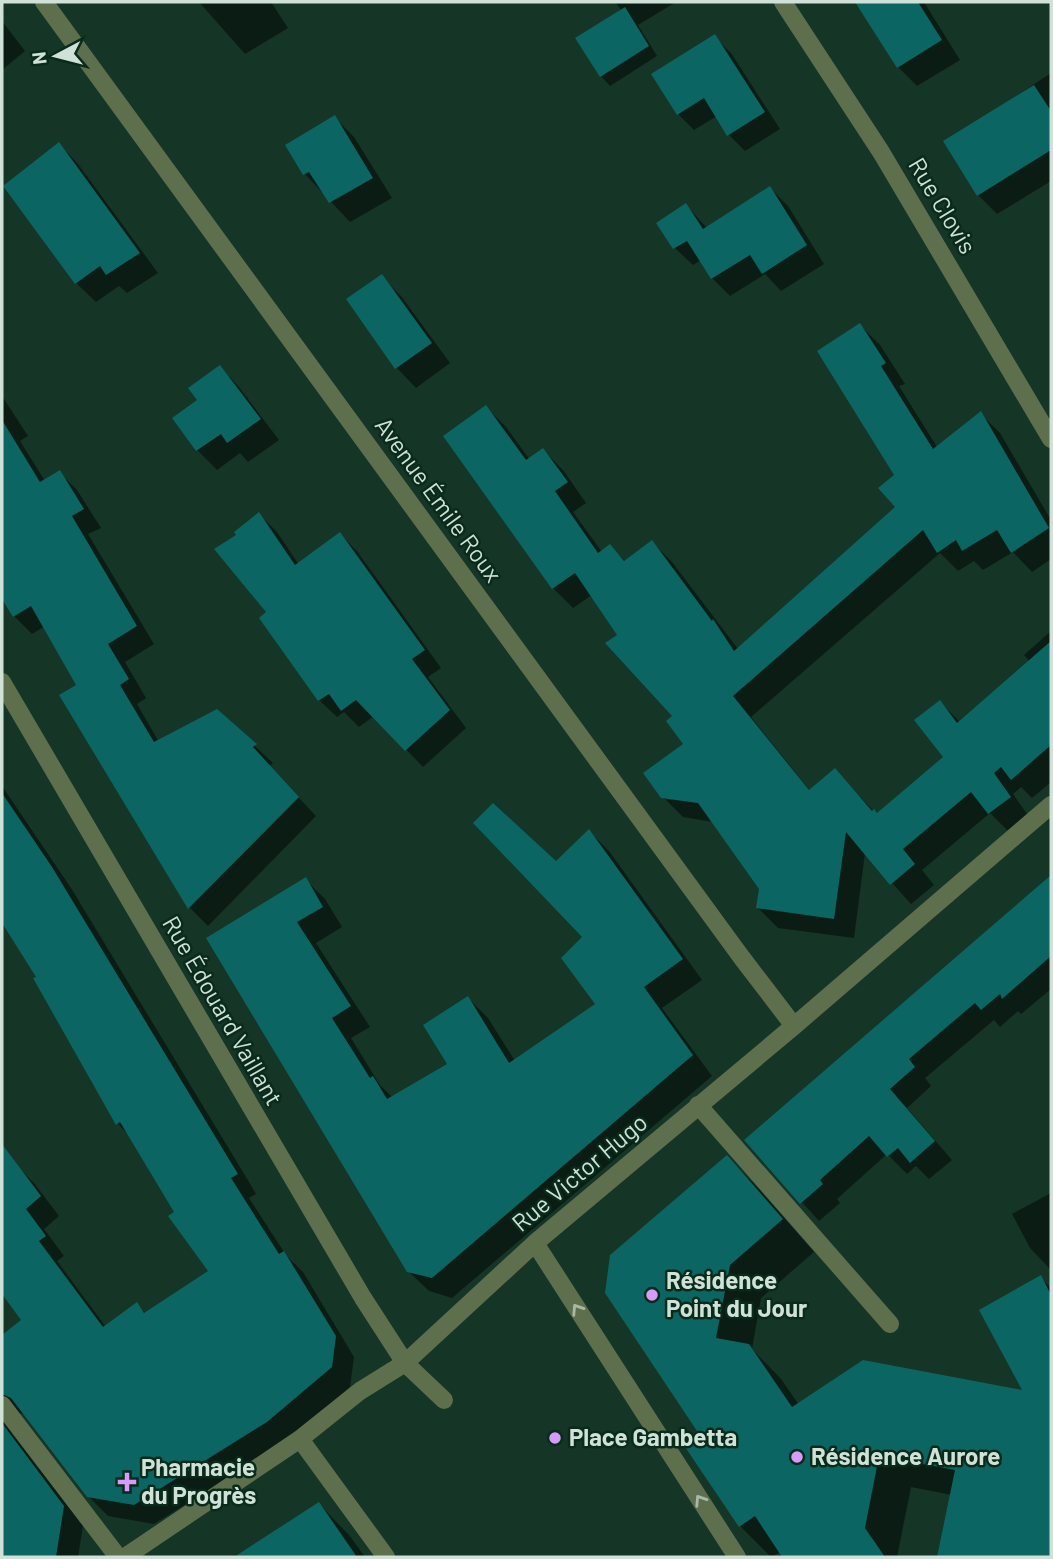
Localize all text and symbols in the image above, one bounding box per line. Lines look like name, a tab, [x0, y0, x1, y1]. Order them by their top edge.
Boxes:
north arrow	[21, 21, 91, 91]
text: N	[26, 50, 51, 66]
street label: Rue Clovis	[903, 152, 983, 259]
street label: Avenue Émile Roux	[370, 411, 509, 587]
street label: Rue Édouard Vaillant	[157, 910, 289, 1110]
street label: Rue Victor Hugo	[506, 1107, 652, 1237]
place label: Résidence Point du Jour	[666, 1265, 807, 1322]
marker: Résidence Point du Jour	[644, 1287, 660, 1303]
one-way arrow	[572, 1303, 585, 1316]
place label: Place Gambetta	[569, 1422, 737, 1451]
marker: Place Gambetta	[547, 1430, 563, 1446]
place label: Résidence Aurore	[811, 1441, 1000, 1470]
marker: Résidence Aurore	[789, 1449, 805, 1465]
place label: Pharmacie du Progrès	[141, 1452, 256, 1509]
marker: Pharmacie du Progrès	[119, 1474, 135, 1490]
one-way arrow	[696, 1495, 709, 1508]

